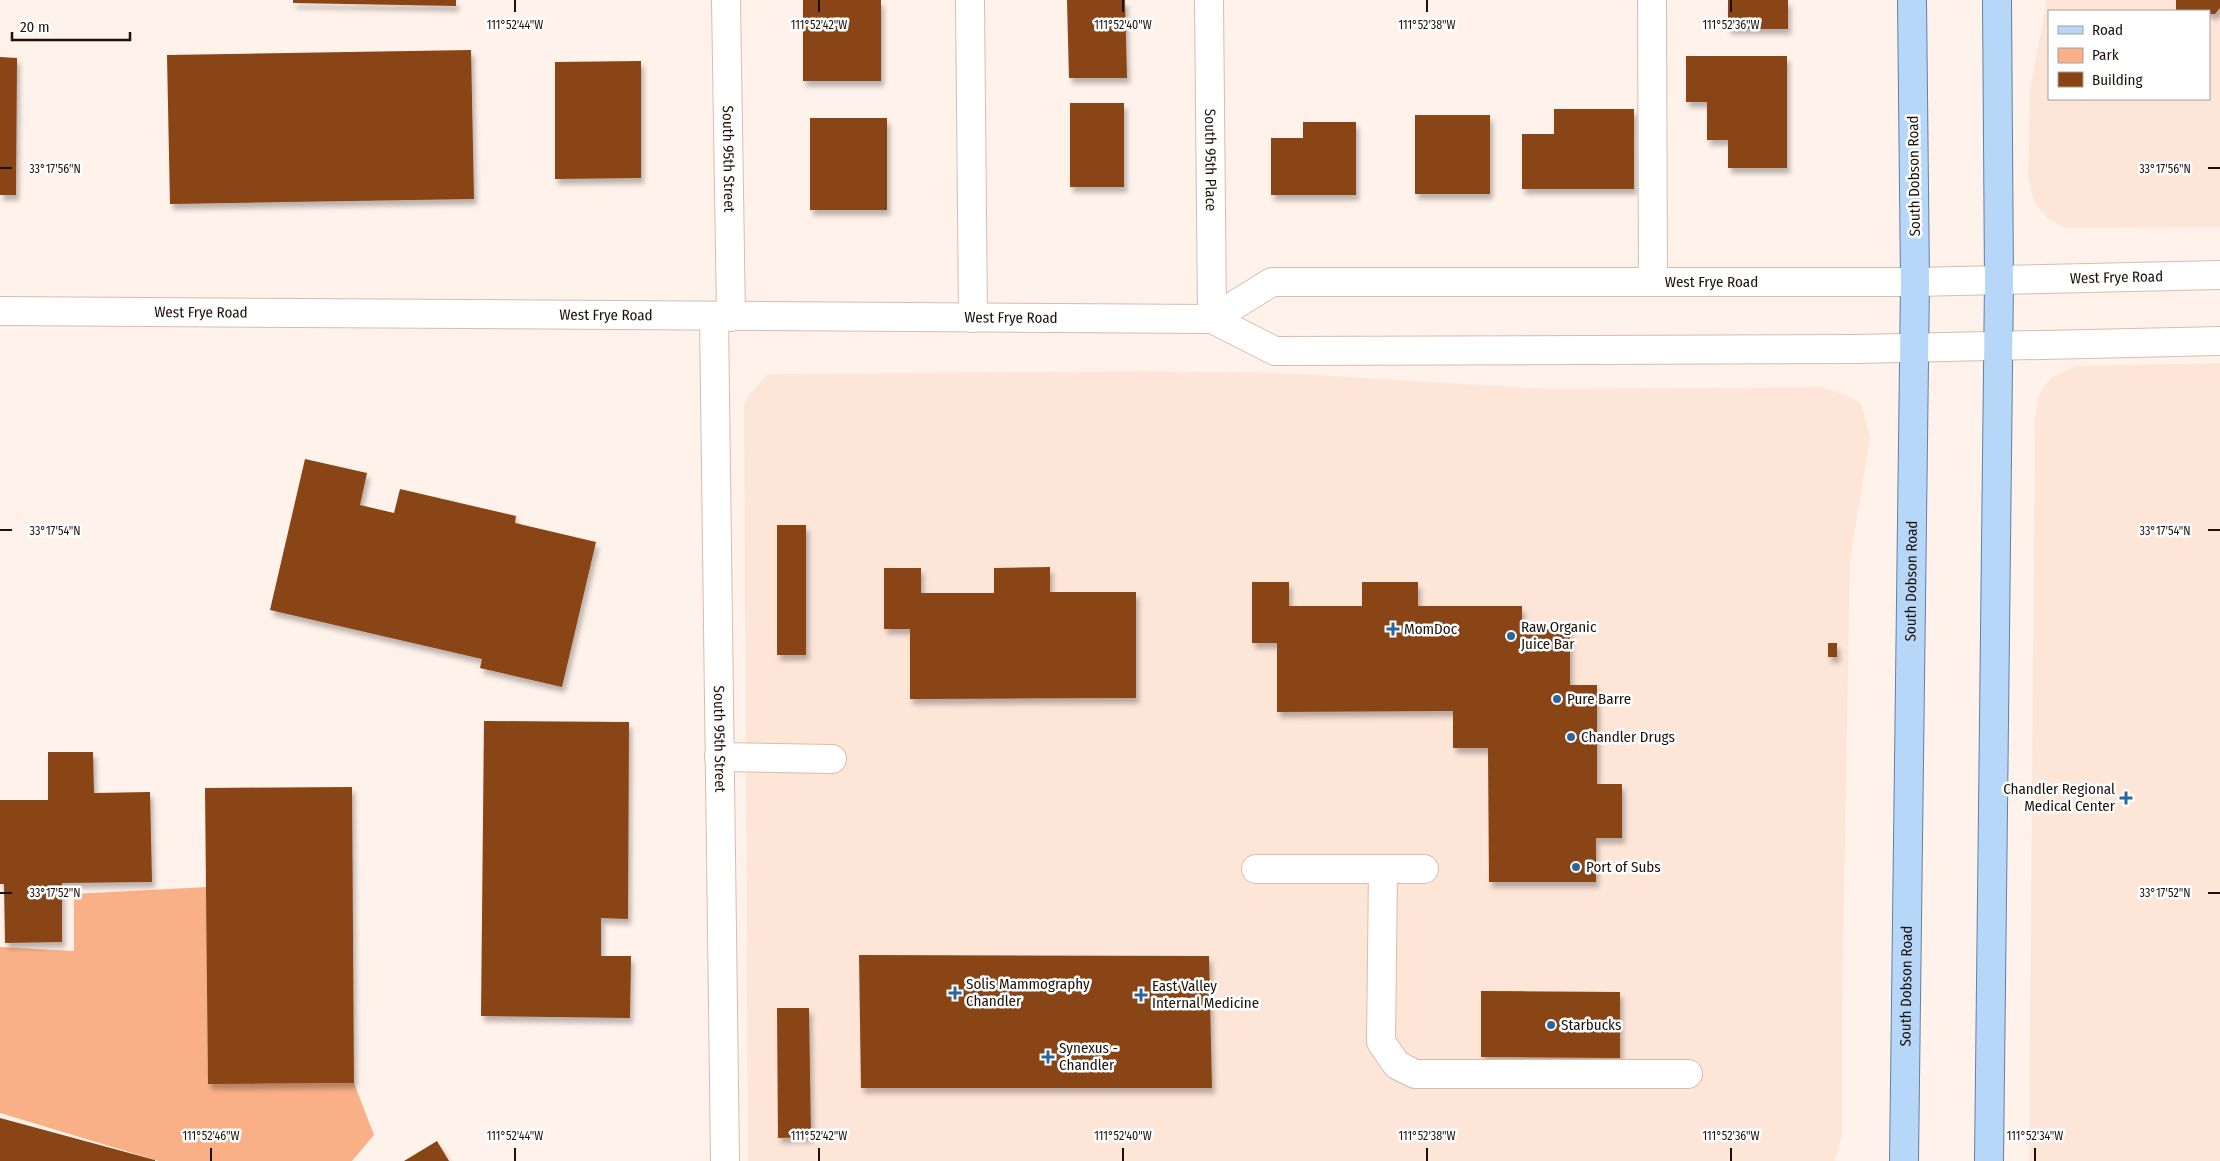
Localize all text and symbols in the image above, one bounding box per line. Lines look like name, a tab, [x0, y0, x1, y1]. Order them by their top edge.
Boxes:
scale bar	[12, 10, 130, 42]
legend	[2048, 10, 2210, 100]
text: 20 m	[20, 18, 50, 36]
text: 111°52'44"W	[487, 18, 543, 32]
text: 111°52'42"W	[791, 18, 847, 32]
text: 111°52'40"W	[1094, 18, 1152, 32]
text: 111°52'38"W	[1398, 18, 1456, 32]
text: 111°52'36"W	[1702, 18, 1760, 32]
text: Road	[2092, 21, 2123, 39]
text: Park	[2092, 46, 2119, 64]
text: Building	[2092, 71, 2143, 89]
street label: South 95th Street	[719, 105, 738, 213]
street label: South 95th Place	[1201, 109, 1220, 211]
street label: South Dobson Road	[1904, 115, 1924, 237]
text: 33°17'56"N	[29, 162, 81, 176]
text: 33°17'56"N	[2139, 162, 2191, 176]
street label: West Frye Road	[2070, 267, 2163, 287]
street label: West Frye Road	[1665, 273, 1758, 291]
street label: West Frye Road	[154, 303, 248, 322]
street label: West Frye Road	[559, 306, 653, 324]
street label: West Frye Road	[964, 308, 1058, 327]
street label: South Dobson Road	[1902, 520, 1921, 642]
text: 33°17'54"N	[29, 524, 81, 538]
text: 33°17'54"N	[2139, 524, 2191, 538]
place label: Raw Organic Juice Bar	[1521, 618, 1597, 653]
place label: MomDoc	[1404, 620, 1458, 638]
marker: MomDoc	[1386, 622, 1400, 636]
marker: Raw Organic Juice Bar	[1505, 630, 1517, 642]
street label: South 95th Street	[710, 685, 729, 793]
place label: Pure Barre	[1567, 690, 1631, 708]
marker: Pure Barre	[1551, 693, 1563, 705]
place label: Chandler Drugs	[1581, 728, 1675, 746]
marker: Chandler Drugs	[1565, 731, 1577, 743]
place label: Chandler Regional Medical Center	[2003, 780, 2116, 815]
marker: Chandler Regional Medical Center	[2119, 791, 2133, 805]
place label: Port of Subs	[1586, 858, 1661, 876]
marker: Port of Subs	[1570, 861, 1582, 873]
text: 33°17'52"N	[29, 886, 81, 900]
text: 33°17'52"N	[2139, 886, 2191, 900]
street label: South Dobson Road	[1896, 925, 1916, 1047]
place label: Solis Mammography Chandler	[966, 975, 1090, 1010]
place label: East Valley Internal Medicine	[1152, 977, 1259, 1012]
marker: Solis Mammography Chandler	[948, 986, 962, 1000]
marker: East Valley Internal Medicine	[1134, 988, 1148, 1002]
place label: Starbucks	[1561, 1016, 1621, 1034]
marker: Starbucks	[1545, 1019, 1557, 1031]
place label: Synexus - Chandler	[1059, 1039, 1118, 1074]
marker: Synexus - Chandler	[1041, 1050, 1055, 1064]
text: 111°52'46"W	[182, 1129, 240, 1143]
text: 111°52'44"W	[487, 1129, 543, 1143]
text: 111°52'42"W	[791, 1129, 847, 1143]
text: 111°52'40"W	[1094, 1129, 1152, 1143]
text: 111°52'38"W	[1398, 1129, 1456, 1143]
text: 111°52'36"W	[1702, 1129, 1760, 1143]
text: 111°52'34"W	[2007, 1129, 2063, 1143]

